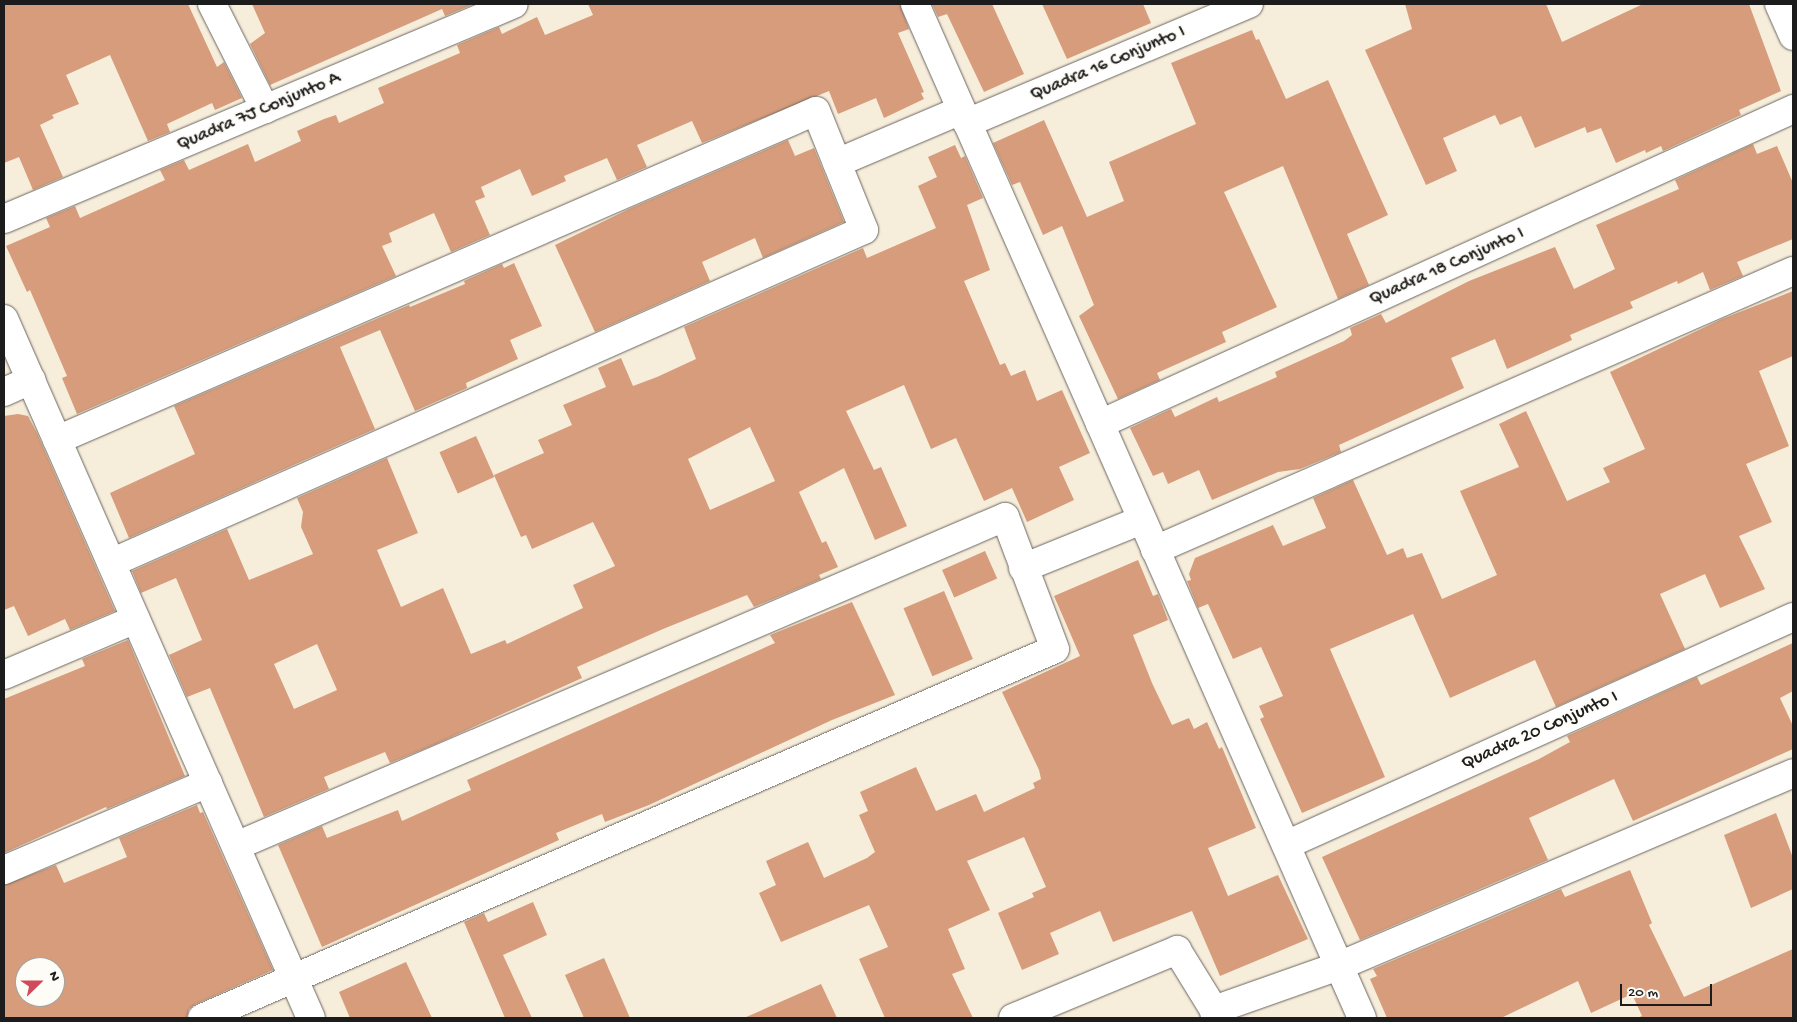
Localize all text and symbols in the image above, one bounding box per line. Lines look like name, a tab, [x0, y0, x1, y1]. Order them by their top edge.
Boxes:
street label: Quadra 16 Conjunto I	[1027, 21, 1189, 107]
street label: Quadra 7J Conjunto A	[174, 67, 344, 157]
street label: Quadra 18 Conjunto I	[1366, 223, 1528, 311]
street label: Quadra 20 Conjunto I	[1458, 686, 1622, 776]
north arrow	[15, 957, 65, 1007]
text: N	[44, 969, 63, 984]
scale bar	[1622, 974, 1714, 1006]
text: 20 m	[1628, 984, 1658, 1002]

